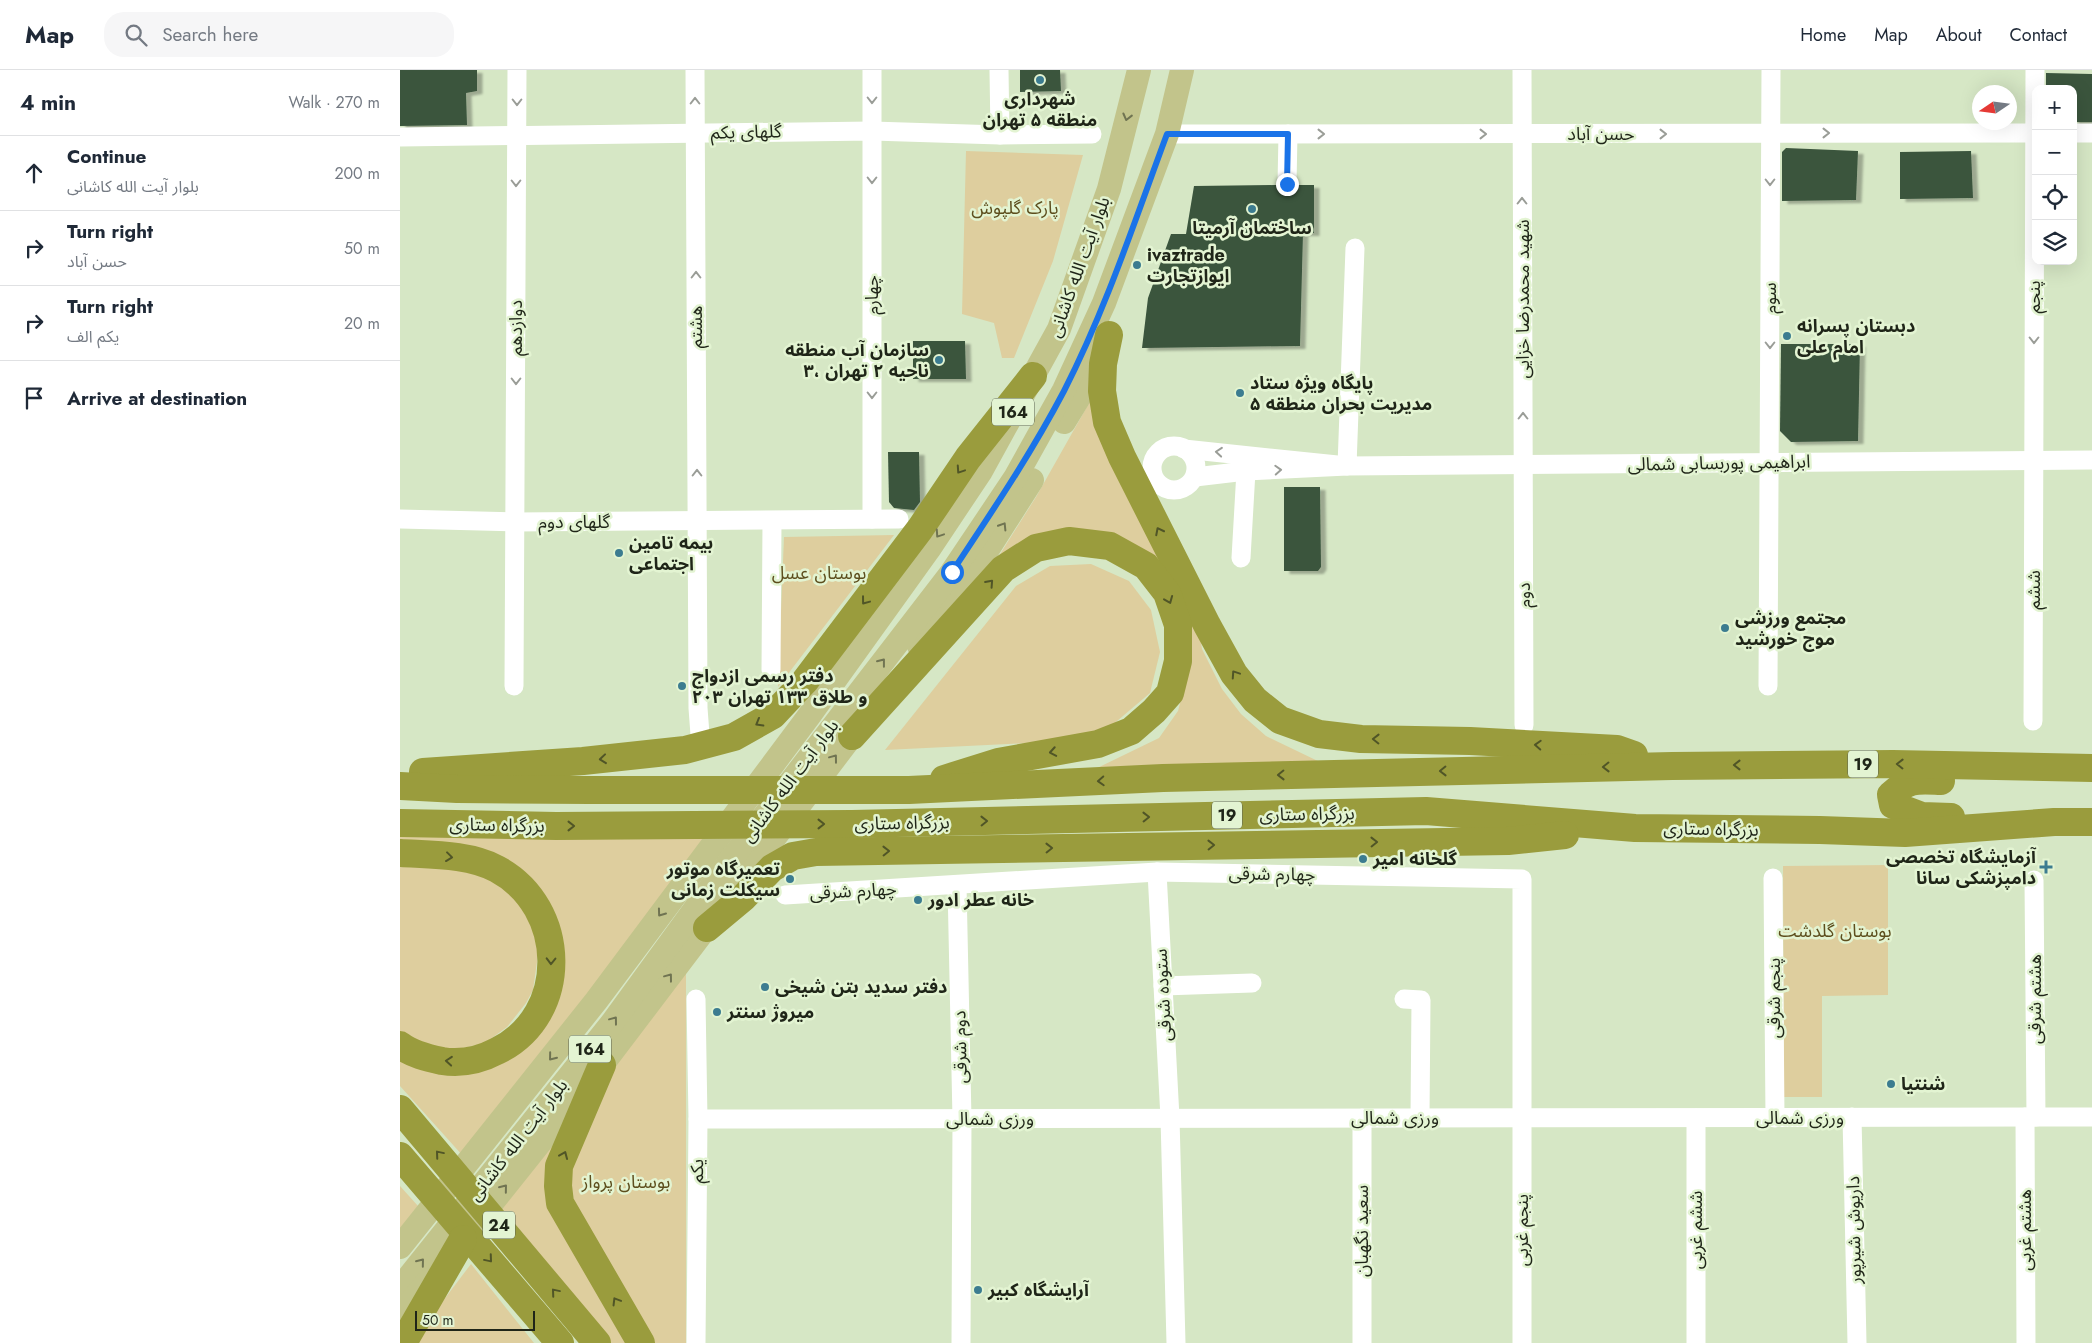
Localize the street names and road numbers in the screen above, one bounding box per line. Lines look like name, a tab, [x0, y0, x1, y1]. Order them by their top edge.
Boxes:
street label: گلهای یکم	[710, 118, 782, 146]
street label: حسن آباد	[1567, 121, 1635, 147]
street label: بلوار آیت الله کاشانی	[1041, 193, 1117, 341]
street label: شهید محمدرضا خزایی	[1510, 220, 1536, 378]
street label: چهارم	[859, 275, 886, 315]
street label: پنجم	[2021, 280, 2047, 314]
street label: سوم	[1757, 282, 1784, 314]
street label: دوازدهم	[503, 300, 529, 356]
street label: هشتم	[683, 306, 709, 348]
road number: 164	[992, 398, 1034, 426]
street label: ابراهیمی پوربسابی شمالی	[1627, 448, 1811, 478]
street label: گلهای دوم	[538, 509, 610, 536]
street label: ششم	[2021, 570, 2047, 610]
street label: دوم	[1511, 582, 1538, 608]
street label: بلوار آیت الله کاشانی	[735, 714, 845, 848]
road number: 19	[1848, 751, 1878, 778]
street label: بزرگراه ستاری	[1259, 800, 1355, 828]
road number: 19	[1212, 802, 1242, 828]
street label: بزرگراه ستاری	[854, 809, 950, 837]
street label: بزرگراه ستاری	[449, 811, 545, 839]
street label: بزرگراه ستاری	[1663, 815, 1759, 843]
street label: چهارم شرقی	[1228, 860, 1316, 889]
street label: چهارم شرقی	[809, 876, 897, 907]
street label: ستوده شرقی	[1148, 948, 1178, 1042]
street label: هشتم شرقی	[2022, 954, 2048, 1044]
street label: پنجم شرقی	[1761, 958, 1787, 1038]
street label: دوم شرقی	[946, 1010, 975, 1084]
road number: 164	[569, 1036, 611, 1062]
street label: بلوار آیت الله کاشانی	[462, 1074, 574, 1206]
street label: ورزی شمالی	[1351, 1105, 1439, 1131]
street label: ورزی شمالی	[1756, 1105, 1844, 1131]
street label: ورزی شمالی	[946, 1106, 1034, 1132]
street label: یکم	[684, 1158, 710, 1184]
street label: داریوش شیرپور	[1840, 1176, 1868, 1285]
street label: سعید نگهبان	[1349, 1185, 1375, 1277]
street label: هشتم غربی	[2012, 1189, 2038, 1271]
street label: ششم غربی	[1683, 1191, 1709, 1269]
street label: پنجم غربی	[1509, 1194, 1535, 1266]
road number: 24	[483, 1212, 515, 1238]

